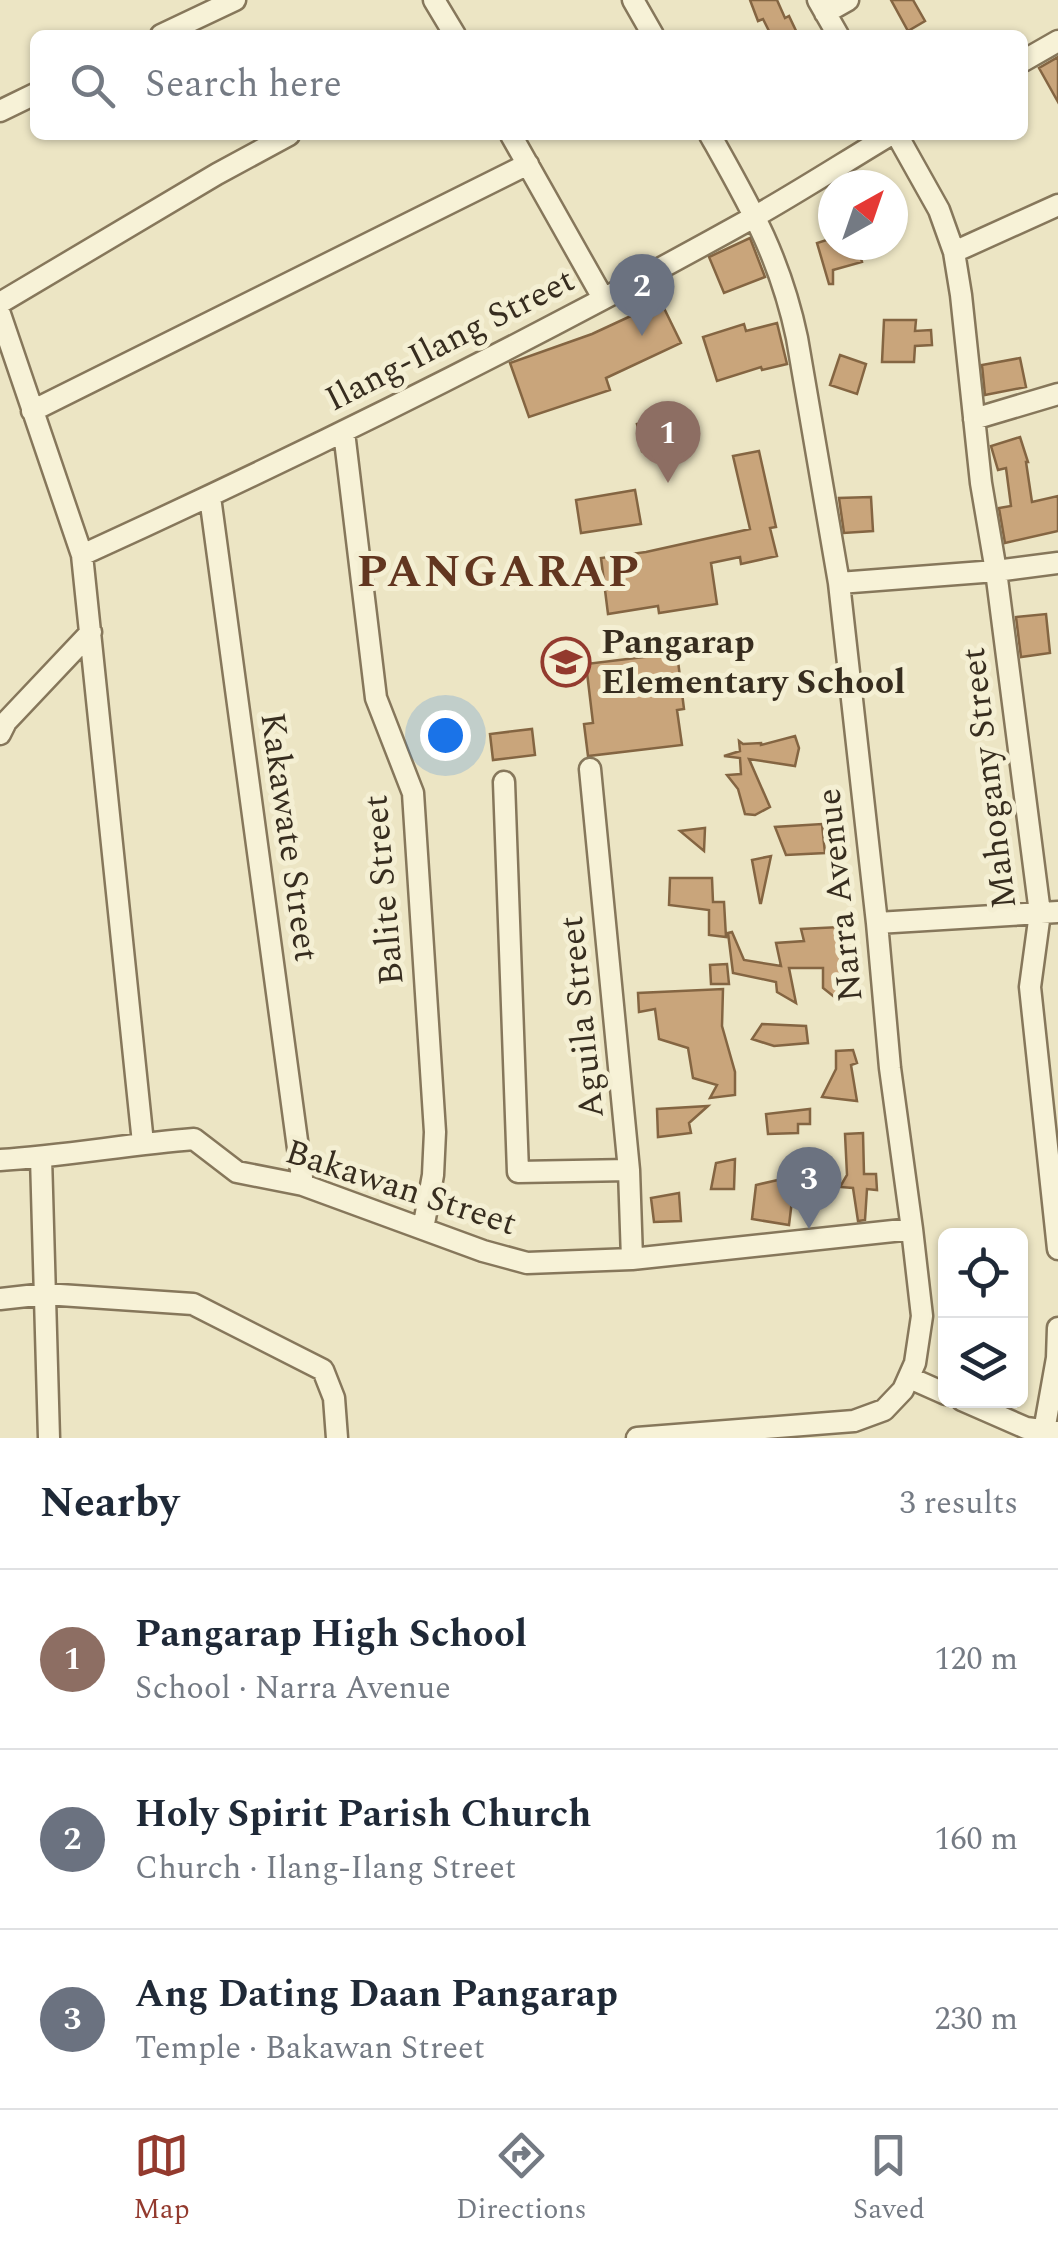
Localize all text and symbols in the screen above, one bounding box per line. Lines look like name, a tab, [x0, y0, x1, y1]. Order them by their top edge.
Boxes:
search box	[30, 30, 1028, 140]
text: Search here	[145, 56, 342, 114]
icon: search	[65, 58, 120, 113]
north arrow	[818, 170, 908, 260]
street label: Ilang-Ilang Street	[316, 254, 584, 426]
pin: 2	[610, 254, 674, 336]
pin: 1	[636, 400, 700, 483]
district label: PANGARAP	[357, 538, 641, 607]
place label: Pangarap Elementary School	[601, 616, 905, 709]
school or university icon: Pangarap Elementary School	[540, 636, 592, 688]
street label: Mahogany Street	[947, 644, 1031, 912]
street label: Kakawate Street	[245, 709, 333, 965]
your location	[420, 710, 471, 761]
street label: Narra Avenue	[802, 786, 878, 1004]
street label: Balite Street	[349, 792, 419, 988]
street label: Aguila Street	[545, 913, 619, 1121]
street label: Bakawan Street	[278, 1126, 524, 1250]
pin: 3	[776, 1146, 842, 1229]
map controls	[938, 1228, 1028, 1408]
button: locate	[938, 1228, 1028, 1318]
button: layers	[938, 1318, 1028, 1408]
text: Nearby	[40, 1472, 179, 1535]
text: 3 results	[899, 1479, 1018, 1528]
text: Pangarap High School	[135, 1606, 527, 1664]
text: 1	[64, 1635, 81, 1684]
text: 120 m	[934, 1635, 1018, 1684]
text: School · Narra Avenue	[135, 1664, 451, 1713]
text: Holy Spirit Parish Church	[135, 1786, 591, 1844]
text: 2	[64, 1815, 81, 1864]
text: 160 m	[934, 1815, 1018, 1864]
text: Church · Ilang-Ilang Street	[135, 1844, 516, 1893]
text: Ang Dating Daan Pangarap	[135, 1966, 618, 2024]
text: 3	[64, 1995, 81, 2044]
text: 230 m	[934, 1995, 1018, 2044]
text: Temple · Bakawan Street	[135, 2024, 485, 2073]
tab: Map	[133, 2128, 190, 2231]
tab: Directions	[456, 2128, 587, 2231]
tab: Saved	[853, 2128, 925, 2231]

